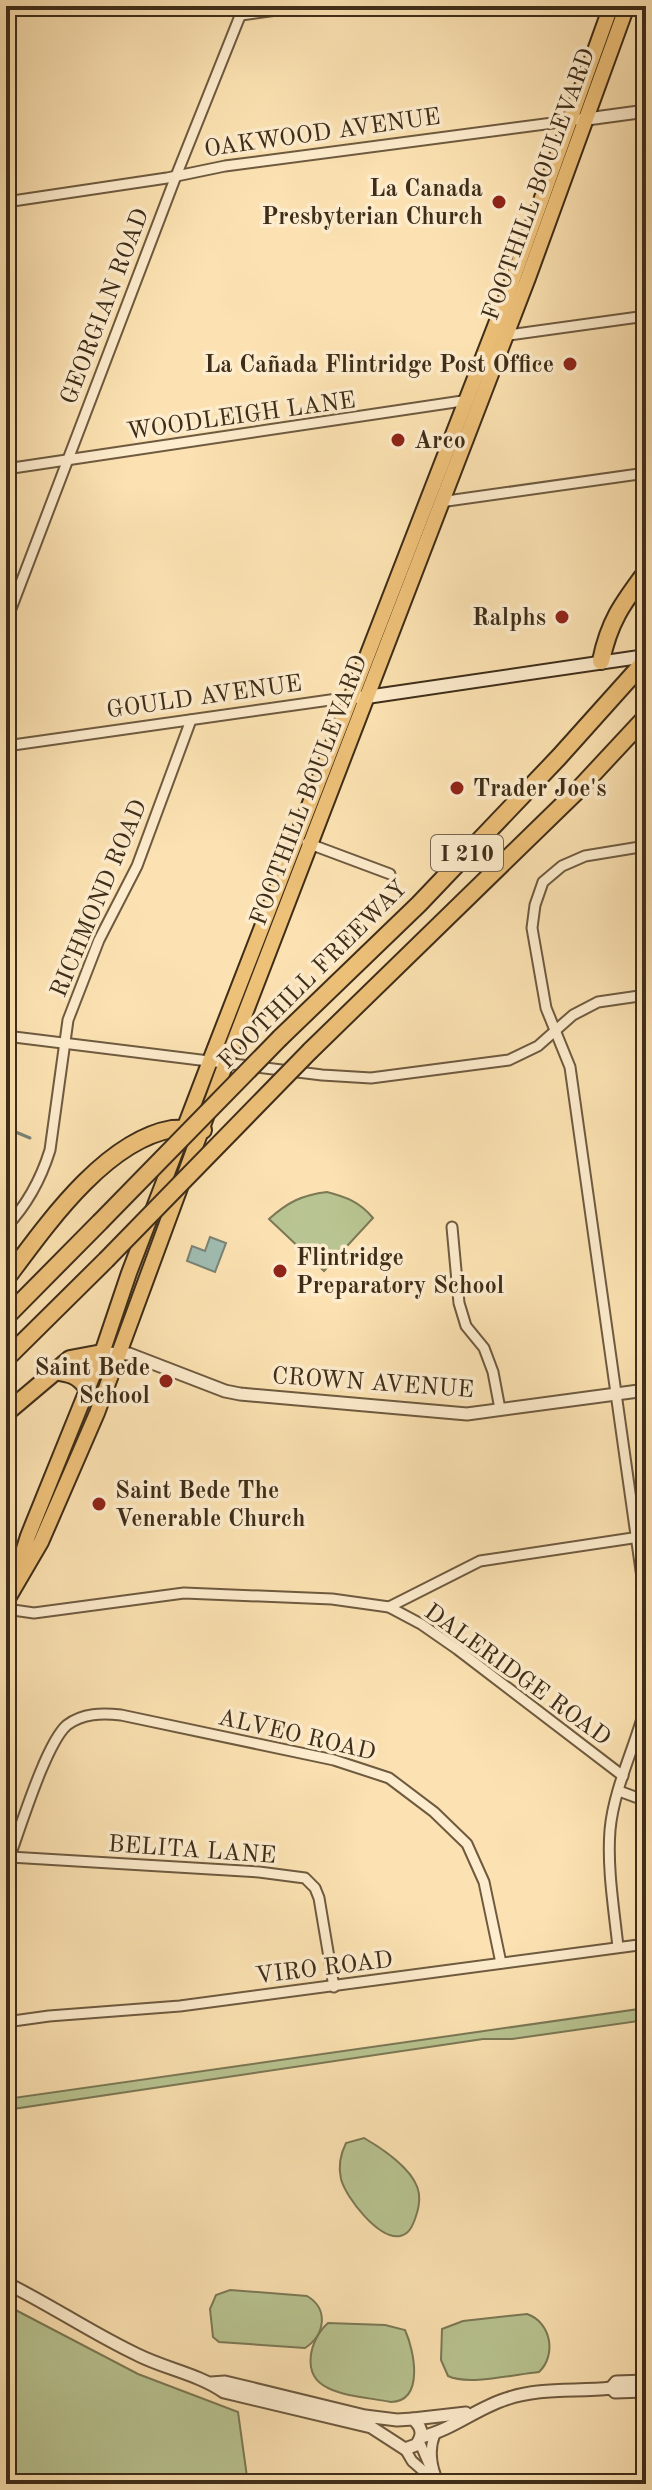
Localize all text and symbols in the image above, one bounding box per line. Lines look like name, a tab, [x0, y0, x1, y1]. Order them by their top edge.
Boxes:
street label: FOOTHILL BOULEVARD	[479, 45, 600, 324]
street label: OAKWOOD AVENUE	[203, 106, 442, 162]
place label: La Canada Presbyterian Church	[261, 178, 483, 230]
marker: La Canada Presbyterian Church	[490, 193, 508, 211]
street label: GEORGIAN ROAD	[57, 205, 154, 408]
place label: La Cañada Flintridge Post Office	[204, 354, 554, 378]
marker: La Cañada Flintridge Post Office	[561, 355, 579, 373]
street label: WOODLEIGH LANE	[125, 389, 357, 445]
place label: Arco	[414, 430, 466, 454]
marker: Arco	[389, 431, 407, 449]
place label: Ralphs	[472, 607, 546, 631]
marker: Ralphs	[553, 608, 571, 626]
street label: FOOTHILL BOULEVARD	[247, 652, 373, 929]
street label: GOULD AVENUE	[105, 672, 303, 724]
place label: Trader Joe's	[473, 778, 607, 802]
marker: Trader Joe's	[448, 779, 466, 797]
street label: RICHMOND ROAD	[47, 796, 152, 1001]
road number: I 210	[431, 835, 503, 871]
street label: FOOTHILL FREEWAY	[214, 876, 412, 1074]
place label: Flintridge Preparatory School	[296, 1247, 504, 1299]
marker: Flintridge Preparatory School	[271, 1262, 289, 1280]
place label: Saint Bede School	[34, 1357, 150, 1409]
street label: CROWN AVENUE	[271, 1365, 475, 1403]
marker: Saint Bede School	[157, 1372, 175, 1390]
place label: Saint Bede The Venerable Church	[115, 1480, 306, 1532]
marker: Saint Bede The Venerable Church	[90, 1495, 108, 1513]
street label: DALERIDGE ROAD	[419, 1600, 614, 1751]
street label: ALVEO ROAD	[215, 1706, 378, 1766]
street label: BELITA LANE	[107, 1833, 277, 1869]
street label: VIRO ROAD	[254, 1949, 394, 1989]

